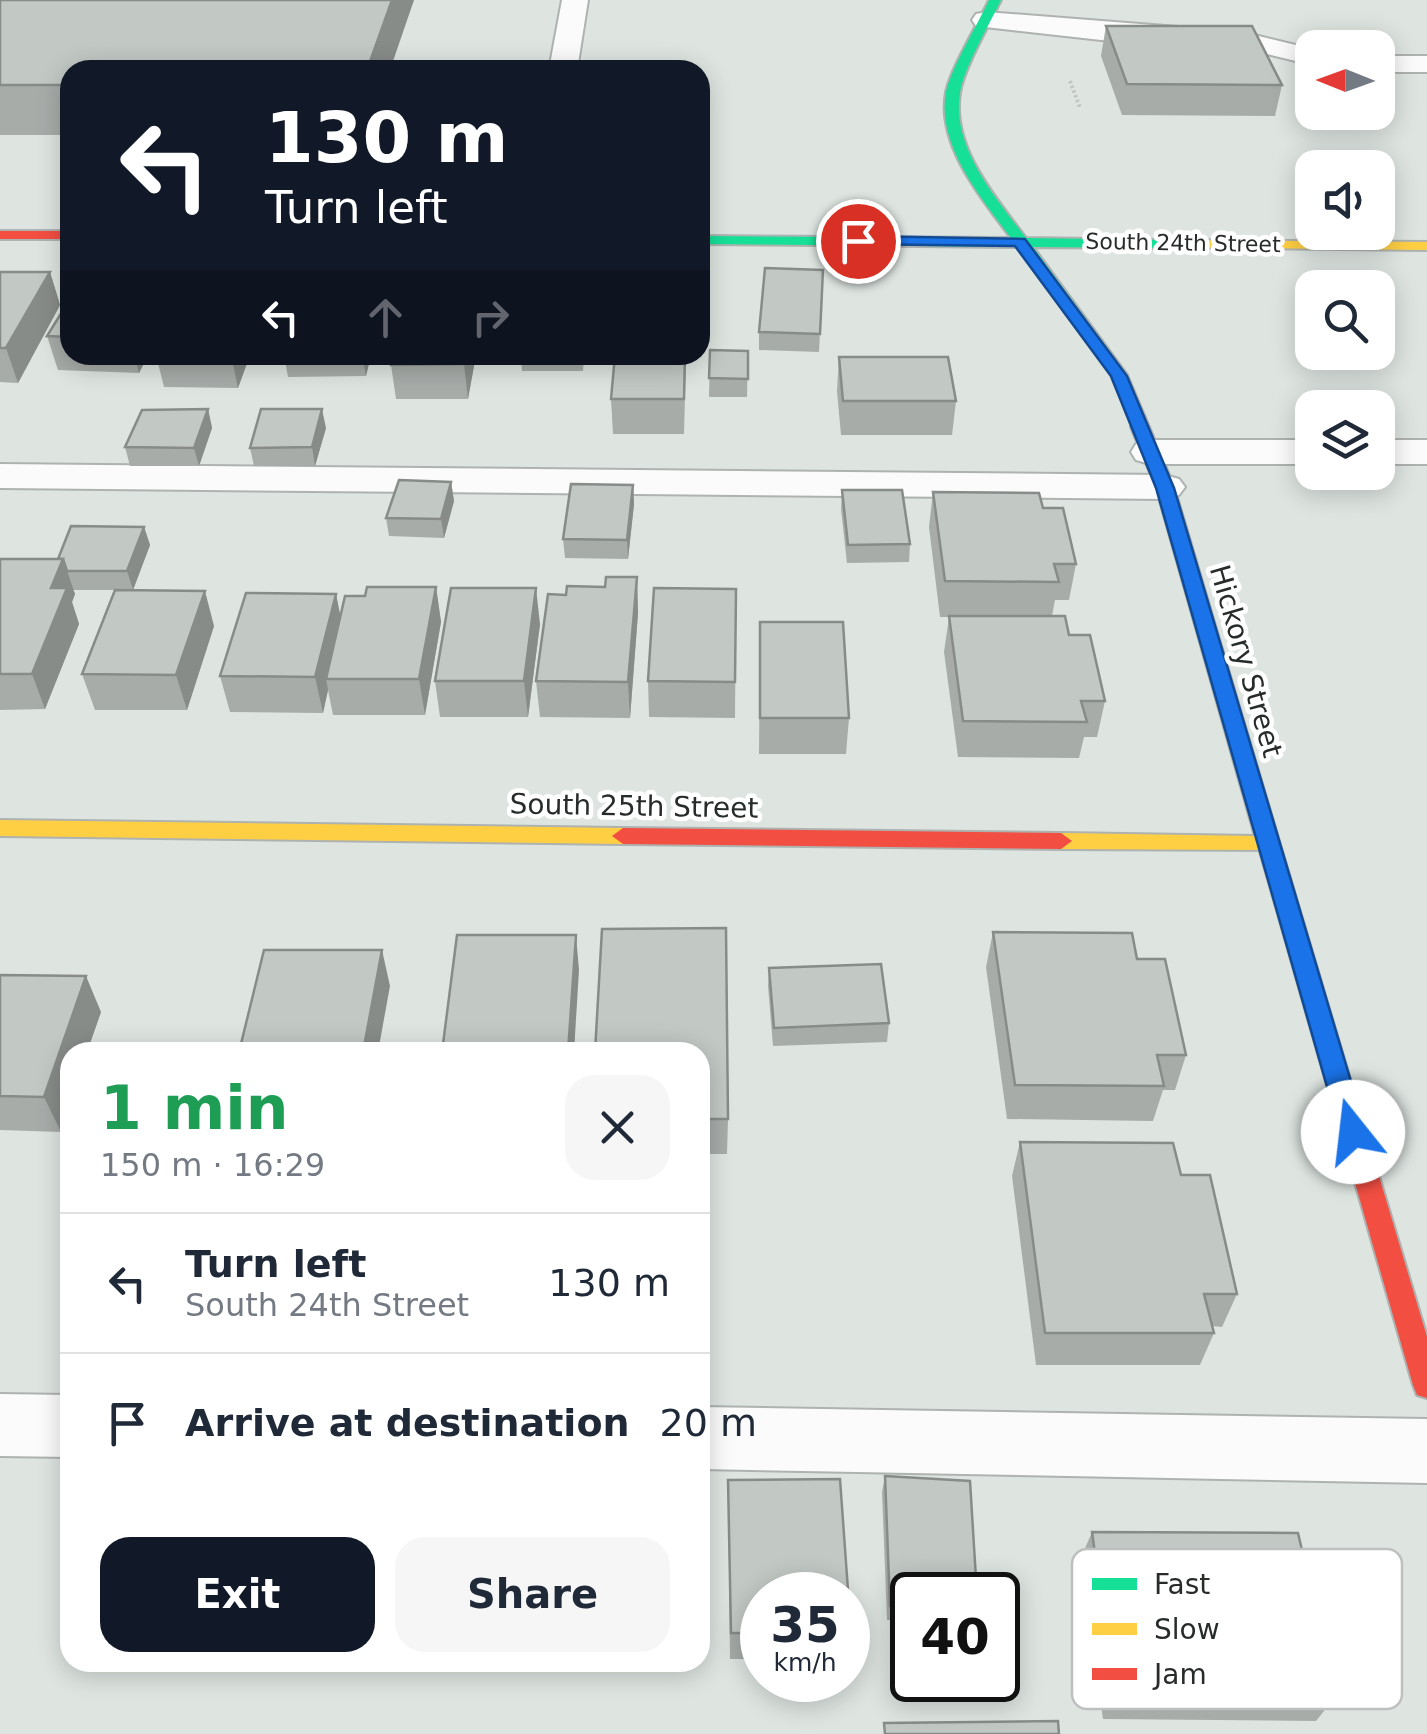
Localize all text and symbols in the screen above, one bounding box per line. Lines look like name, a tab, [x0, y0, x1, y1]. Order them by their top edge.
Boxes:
north arrow	[1295, 30, 1395, 130]
map controls	[1295, 30, 1395, 490]
text: 130 m	[265, 97, 508, 179]
icon: left	[100, 100, 230, 230]
button: sound	[1295, 150, 1395, 250]
text: Turn left	[265, 181, 448, 234]
pin	[816, 199, 901, 284]
icon: arrive	[831, 214, 886, 269]
street label: South 24th Street	[1085, 229, 1281, 257]
button: search	[1295, 270, 1395, 370]
icon: left	[253, 290, 308, 345]
icon: ahead	[358, 290, 413, 345]
icon: right	[463, 290, 518, 345]
button: layers	[1295, 390, 1395, 490]
street label: Hickory Street	[1203, 561, 1289, 761]
street label: South 25th Street	[509, 787, 759, 825]
text: 1 min	[100, 1073, 288, 1143]
button: close	[565, 1075, 670, 1180]
position arrow	[1301, 1080, 1405, 1184]
text: 150 m · 16:29	[100, 1146, 325, 1184]
text: Turn left	[185, 1242, 366, 1286]
icon: left	[100, 1256, 155, 1311]
text: 130 m	[548, 1261, 670, 1305]
text: South 24th Street	[185, 1286, 469, 1324]
icon: arrive	[100, 1396, 155, 1451]
text: Arrive at destination	[185, 1401, 630, 1445]
text: 20 m	[660, 1401, 757, 1445]
button: Exit	[100, 1537, 375, 1652]
button: Share	[395, 1537, 670, 1652]
legend	[1072, 1549, 1402, 1709]
text: Fast	[1154, 1568, 1210, 1601]
speed limit sign: 40	[890, 1572, 1020, 1702]
text: 35	[770, 1596, 840, 1654]
text: Slow	[1154, 1613, 1220, 1646]
text: km/h	[773, 1648, 837, 1677]
text: Jam	[1152, 1658, 1207, 1691]

